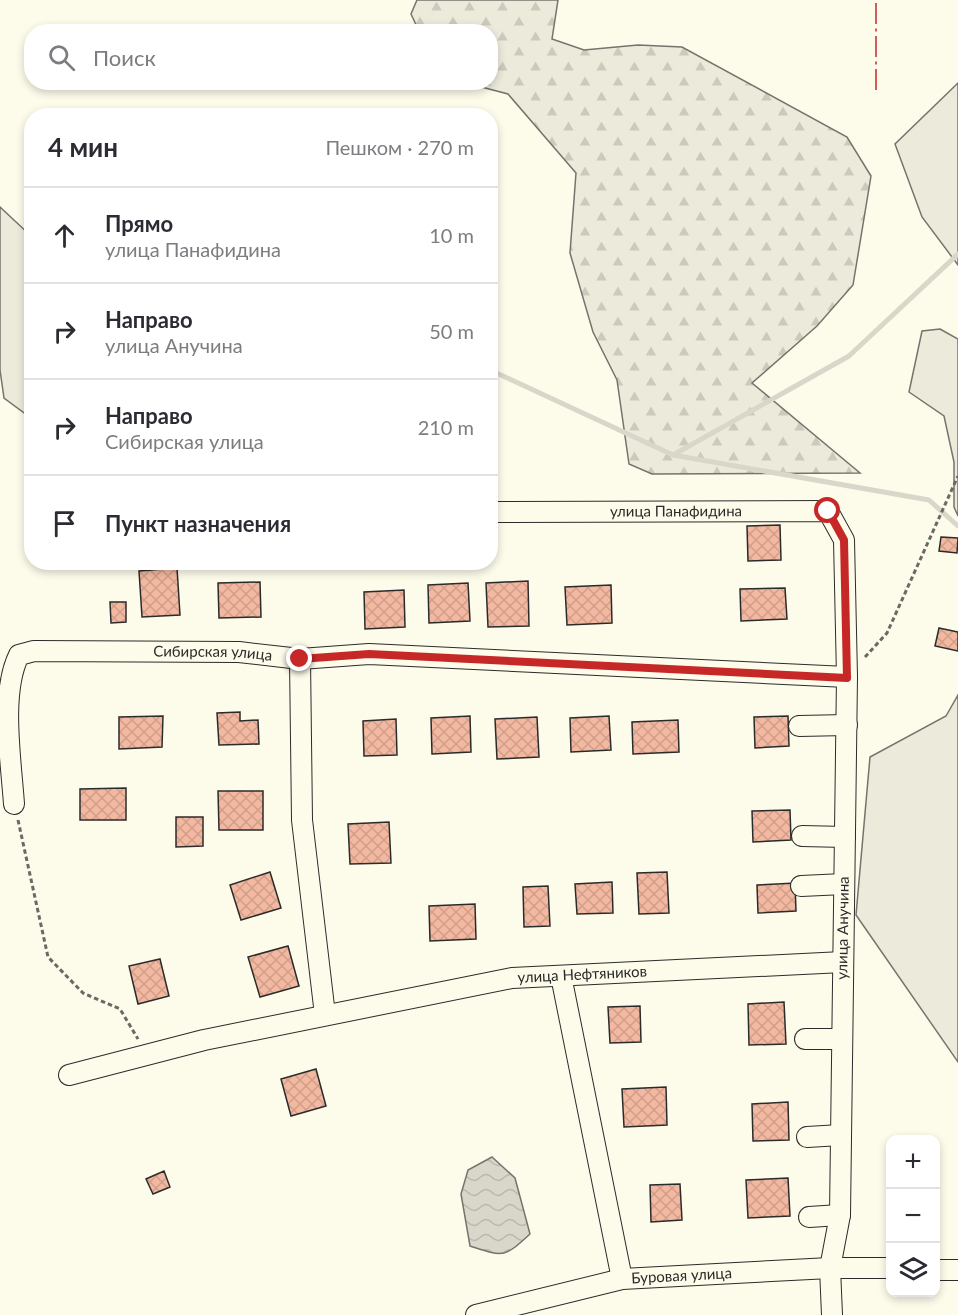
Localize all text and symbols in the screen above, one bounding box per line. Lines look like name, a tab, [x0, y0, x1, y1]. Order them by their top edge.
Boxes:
search box	[24, 24, 498, 90]
icon: search	[45, 41, 78, 74]
text: Поиск	[93, 44, 156, 71]
text: 4 мин	[48, 131, 118, 163]
text: Пешком · 270 m	[325, 135, 474, 159]
text: Прямо	[105, 210, 173, 237]
icon: ahead	[48, 219, 81, 252]
text: 10 m	[429, 223, 474, 247]
text: улица Панафидина	[105, 237, 281, 261]
text: Направо	[105, 306, 193, 333]
icon: right	[48, 315, 81, 348]
text: 50 m	[429, 319, 474, 343]
text: улица Анучина	[105, 333, 243, 357]
text: Направо	[105, 402, 193, 429]
icon: right	[48, 411, 81, 444]
text: 210 m	[418, 415, 474, 439]
text: Сибирская улица	[105, 429, 264, 453]
route start	[814, 497, 840, 523]
street label: улица Панафидина	[610, 501, 742, 520]
icon: arrive	[48, 507, 81, 540]
text: Пункт назначения	[105, 510, 291, 537]
street label: Сибирская улица	[153, 642, 273, 664]
route end	[286, 645, 312, 671]
street label: улица Анучина	[832, 876, 852, 980]
street label: улица Нефтяников	[517, 961, 647, 986]
map controls	[886, 1135, 940, 1297]
button: +	[886, 1135, 940, 1189]
button: −	[886, 1189, 940, 1243]
button: layers	[886, 1243, 940, 1297]
street label: Буровая улица	[631, 1263, 732, 1287]

